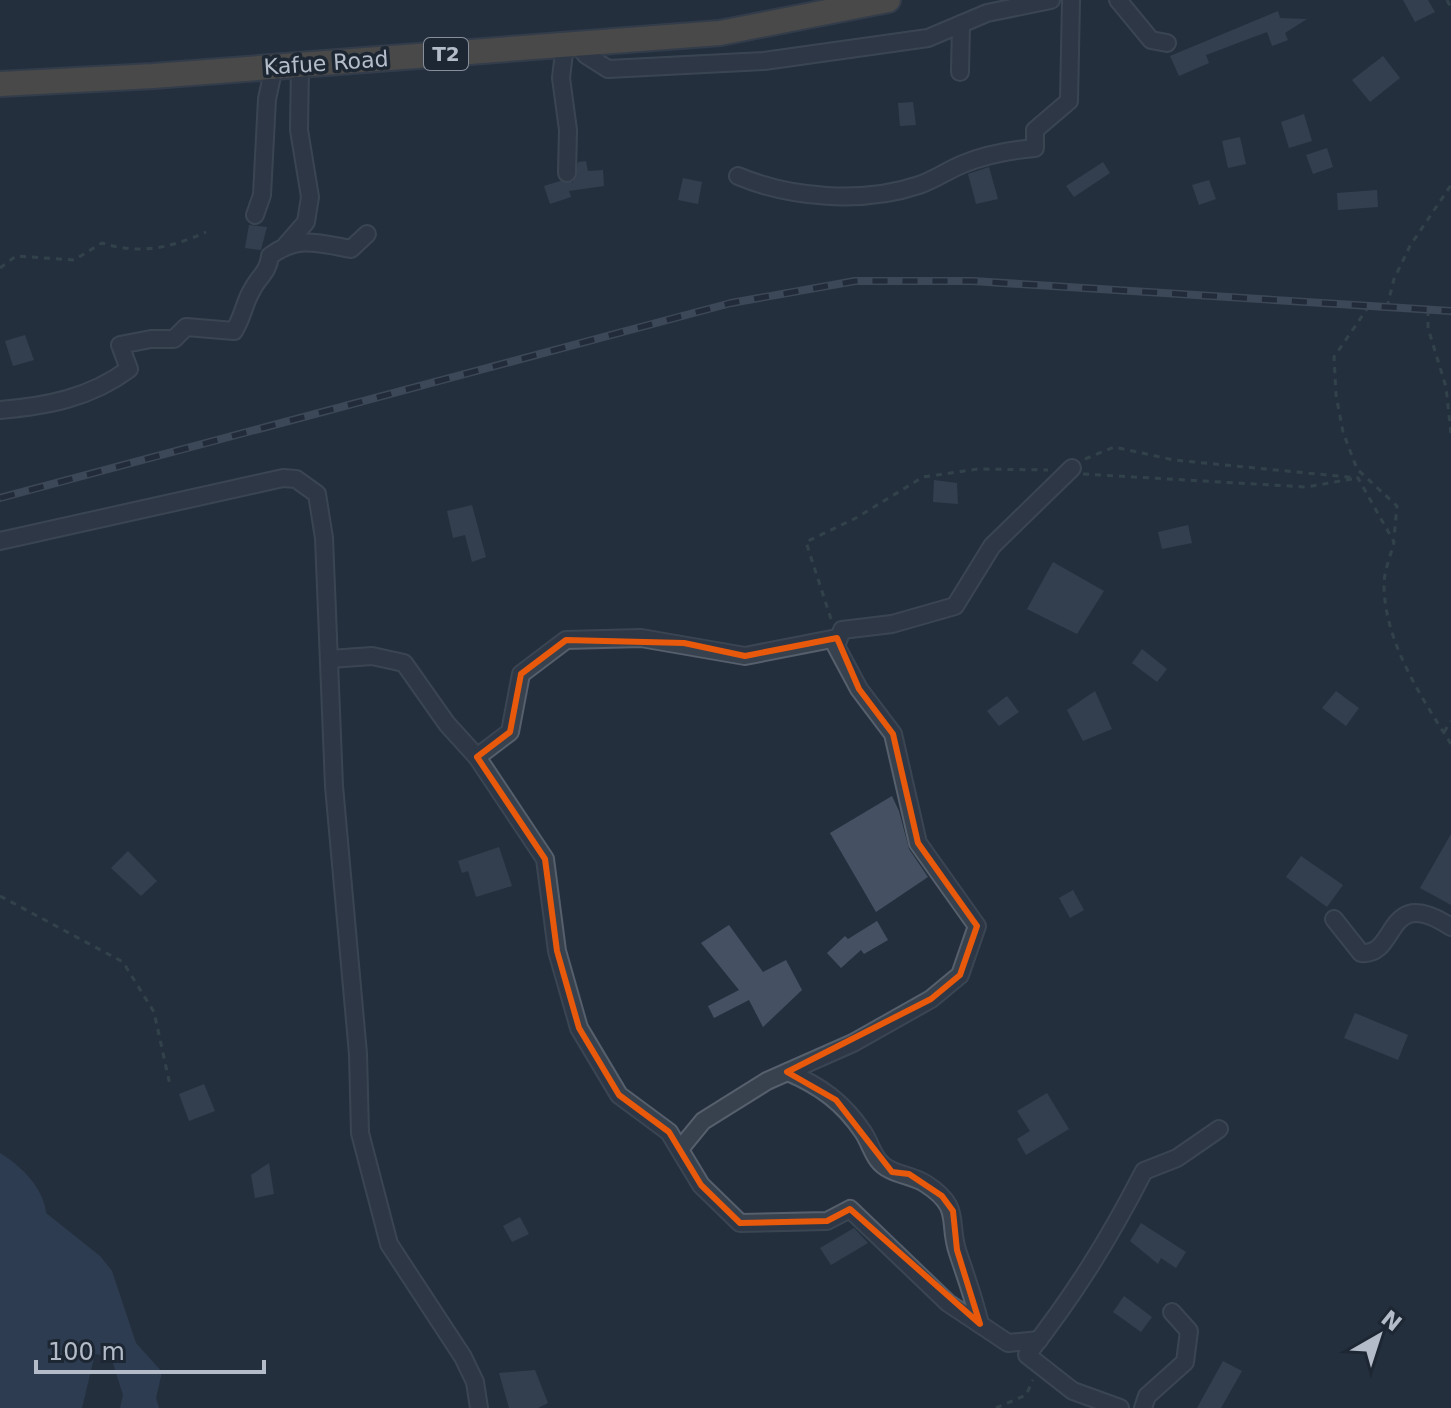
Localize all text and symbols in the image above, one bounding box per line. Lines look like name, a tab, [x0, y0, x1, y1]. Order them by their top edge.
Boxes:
road number: T2	[424, 38, 468, 70]
street label: Kafue Road	[263, 46, 389, 80]
north arrow	[1339, 1296, 1419, 1376]
text: N	[1376, 1305, 1406, 1336]
scale bar	[36, 1324, 264, 1374]
text: 100 m	[48, 1338, 125, 1366]

